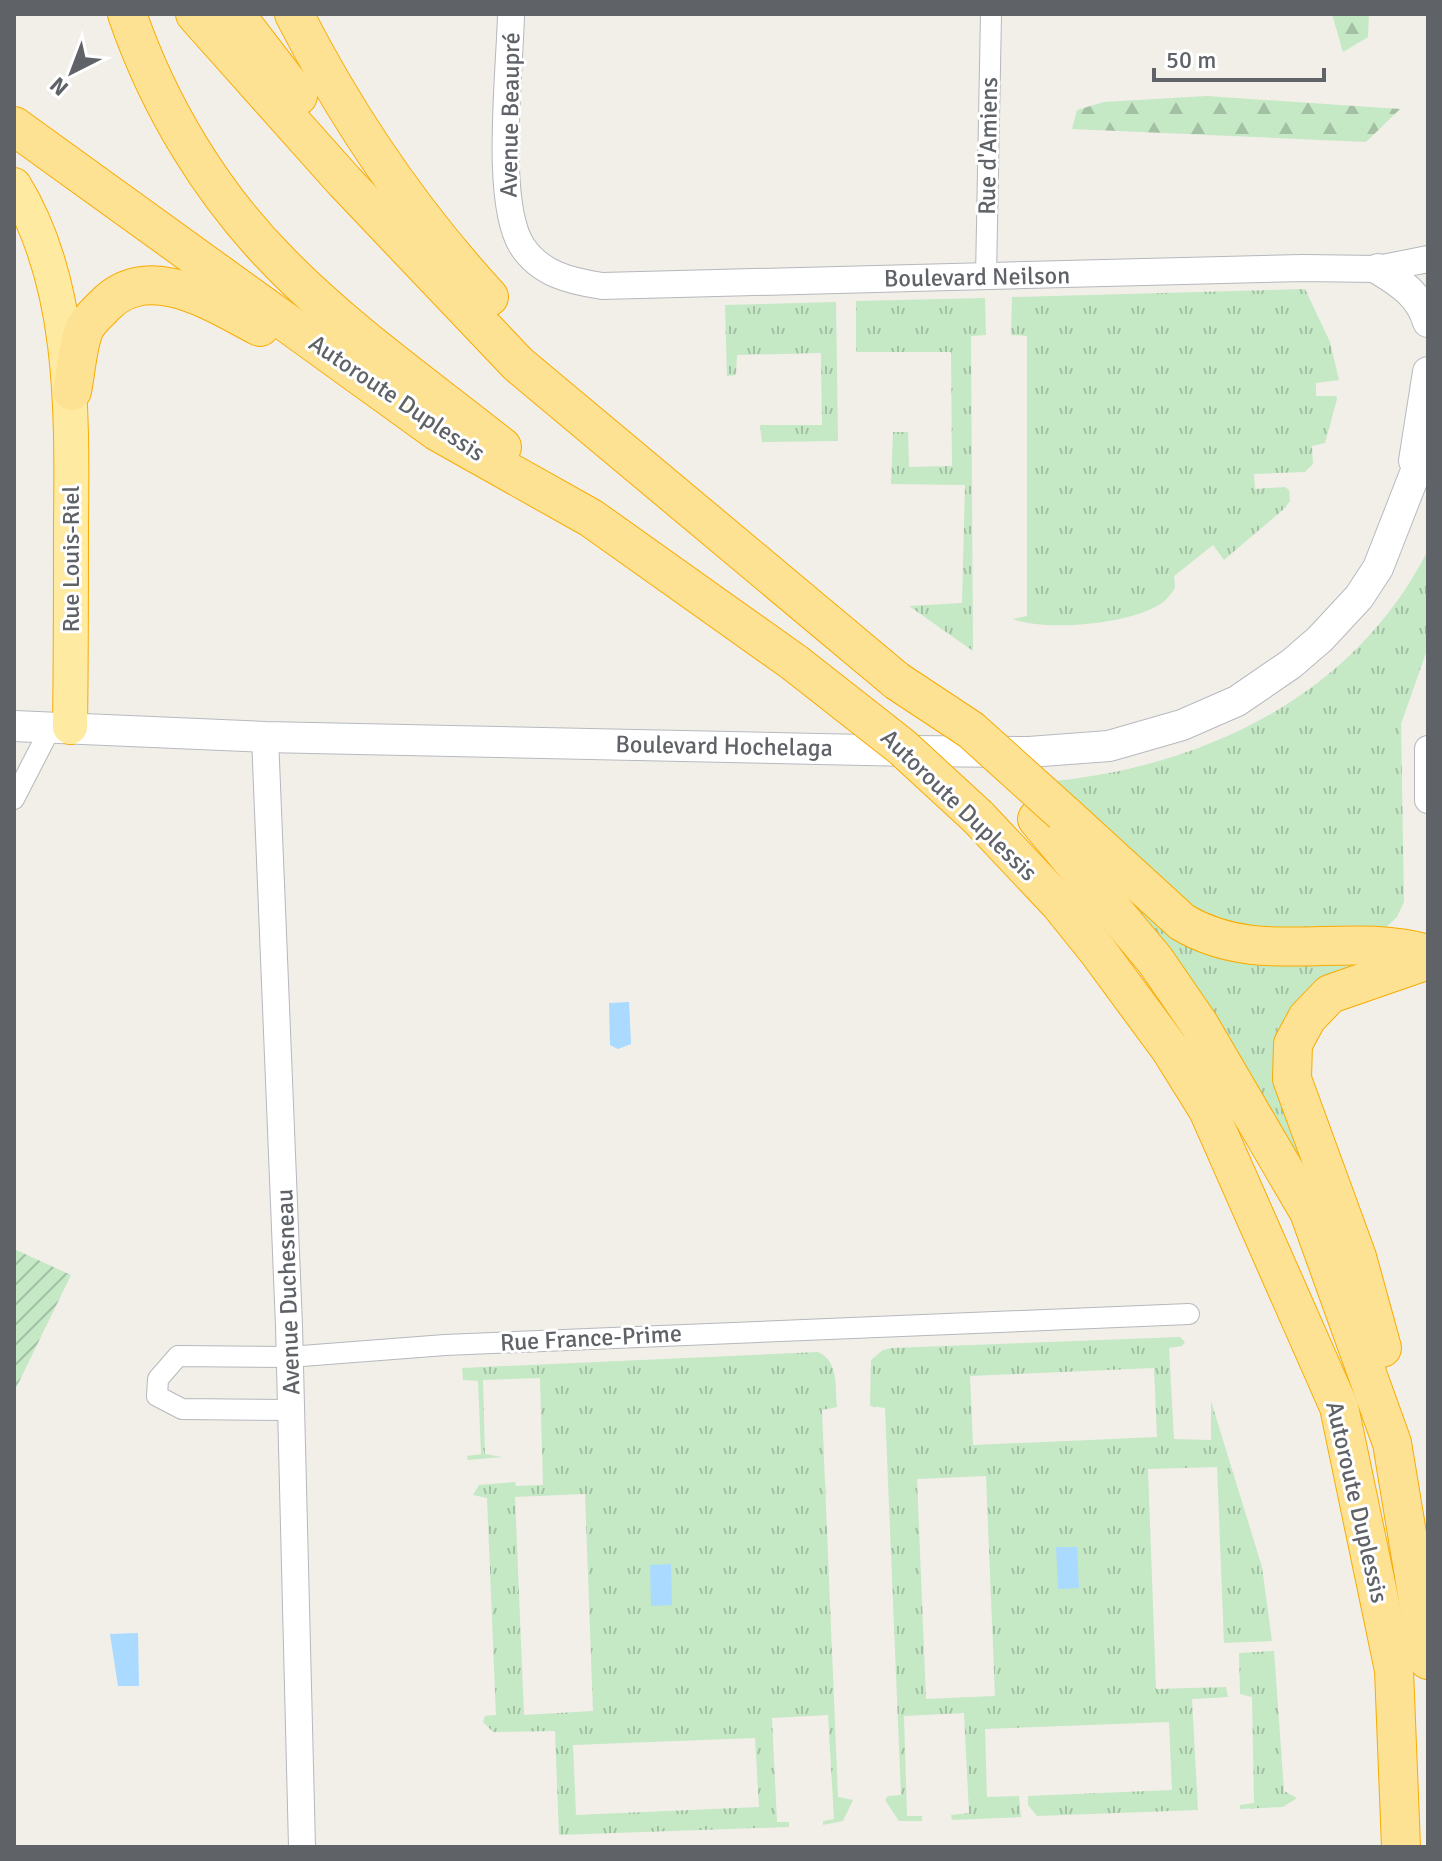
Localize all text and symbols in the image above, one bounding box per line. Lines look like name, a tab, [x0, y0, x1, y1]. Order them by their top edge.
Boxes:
north arrow	[32, 32, 112, 112]
street label: Avenue Beaupré	[494, 32, 526, 198]
scale bar	[1154, 32, 1324, 82]
text: 50 m	[1166, 45, 1216, 75]
text: N	[44, 71, 74, 102]
street label: Rue d'Amiens	[972, 77, 1004, 215]
street label: Boulevard Neilson	[884, 260, 1070, 294]
street label: Autoroute Duplessis	[303, 328, 491, 468]
street label: Rue Louis-Riel	[56, 485, 86, 633]
street label: Autoroute Duplessis	[875, 723, 1043, 887]
street label: Boulevard Hochelaga	[615, 729, 833, 763]
street label: Avenue Duchesneau	[269, 1188, 307, 1396]
street label: Rue France-Prime	[499, 1318, 683, 1358]
street label: Autoroute Duplessis	[1319, 1398, 1395, 1606]

